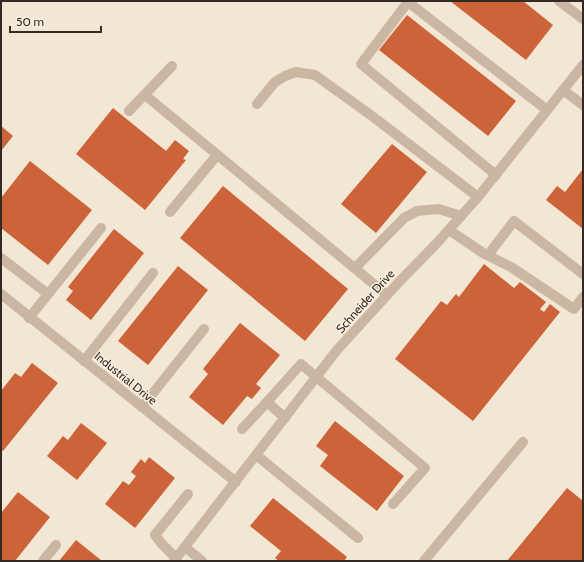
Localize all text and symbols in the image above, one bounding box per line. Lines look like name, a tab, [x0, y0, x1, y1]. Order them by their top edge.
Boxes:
scale bar	[10, 8, 101, 34]
text: 50 m	[16, 14, 44, 29]
street label: Schneider Drive	[332, 266, 398, 336]
street label: Industrial Drive	[92, 348, 160, 408]

